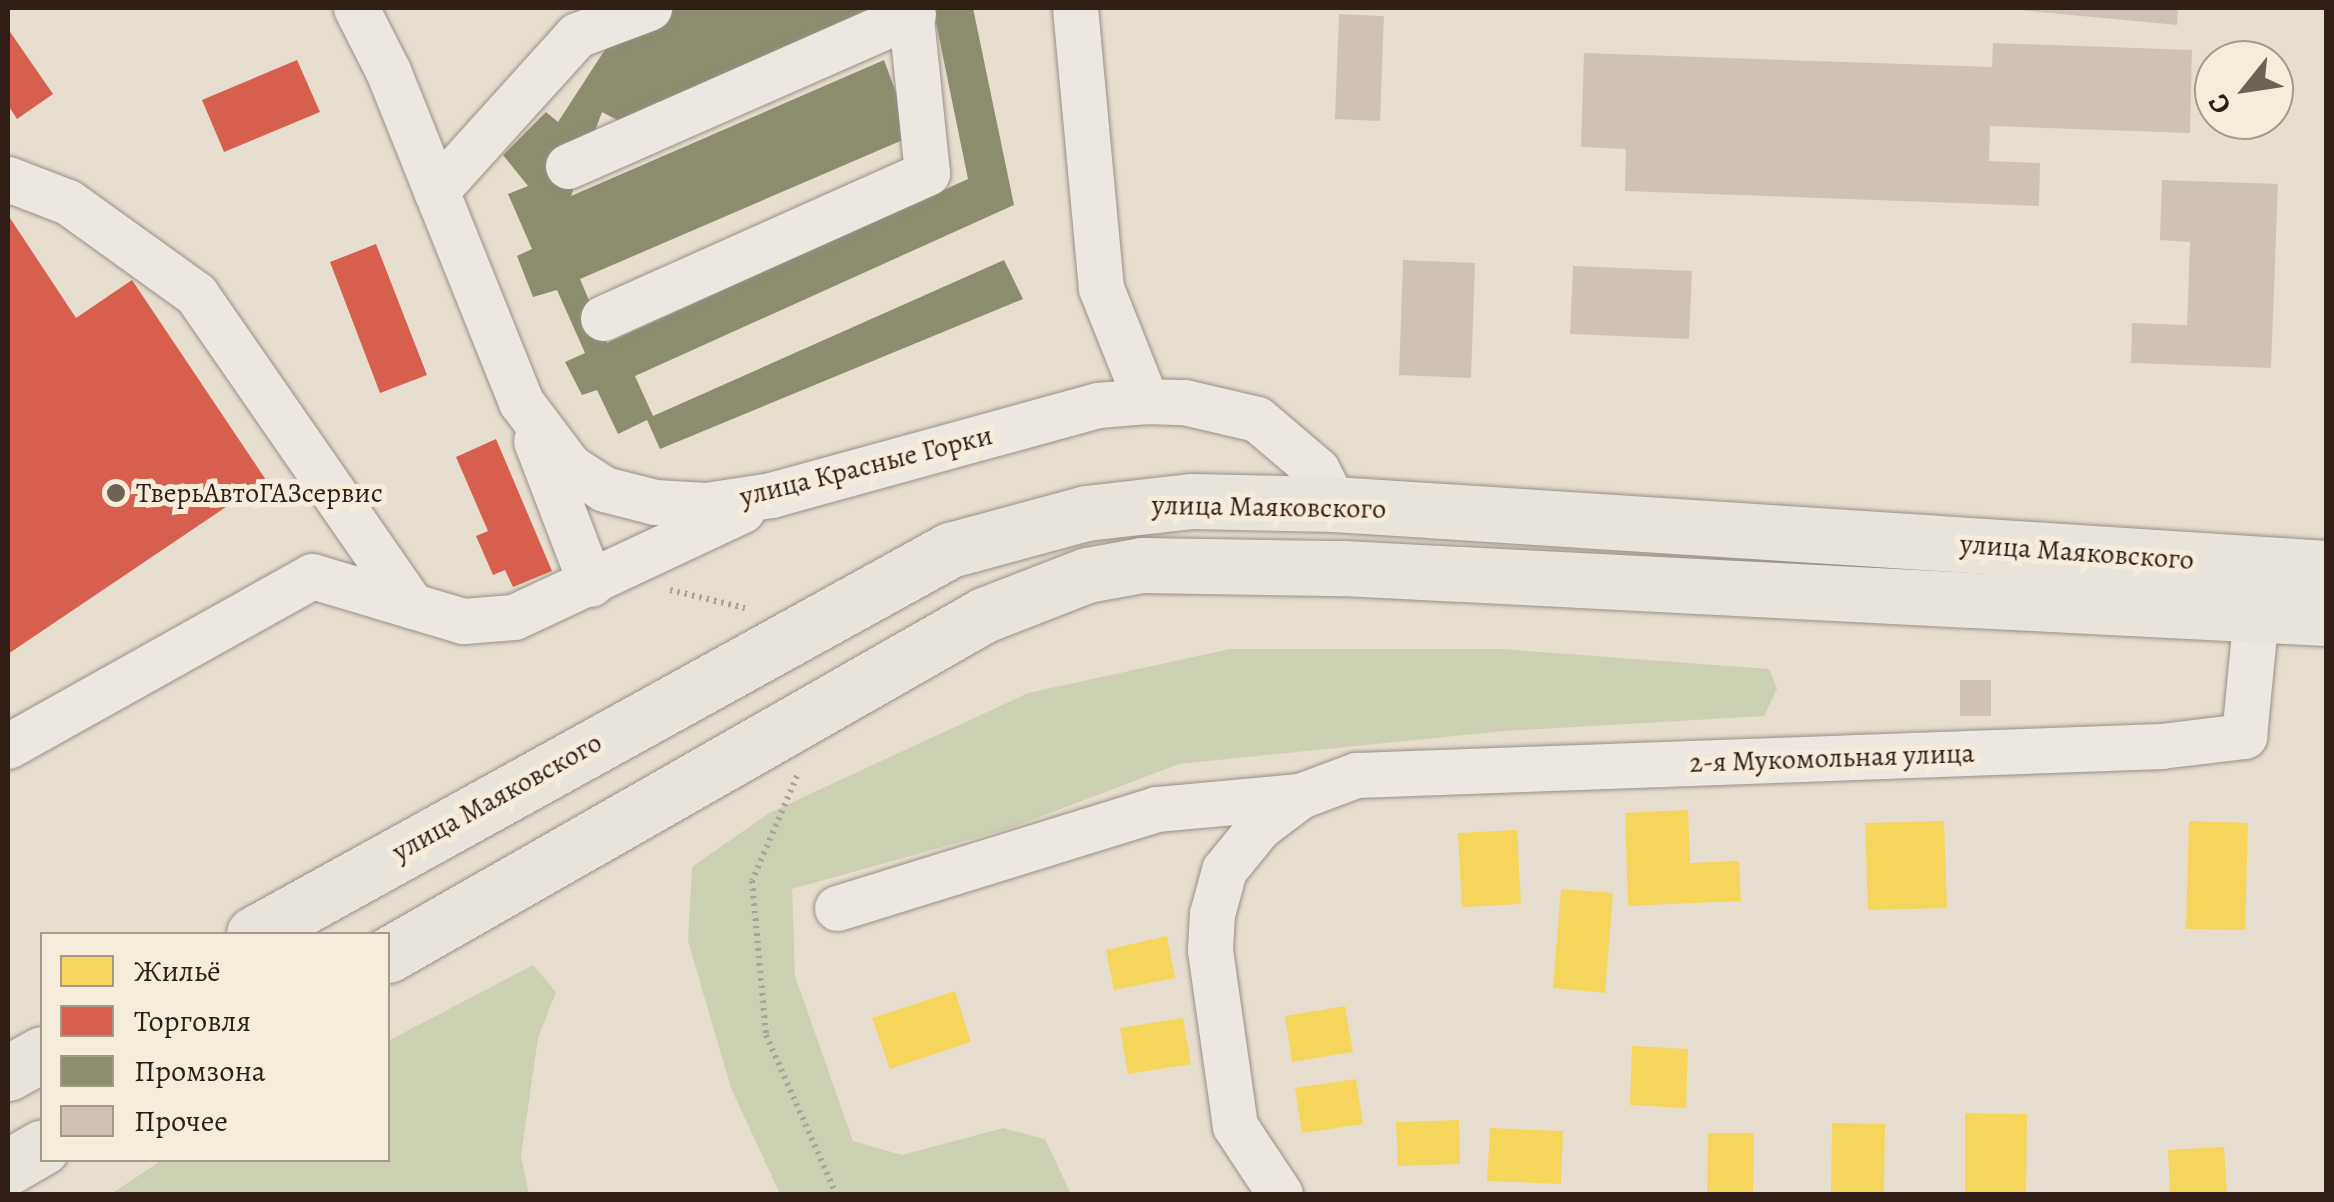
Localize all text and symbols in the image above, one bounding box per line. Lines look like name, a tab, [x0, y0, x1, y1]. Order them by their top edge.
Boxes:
north arrow	[2194, 40, 2294, 140]
text: С	[2199, 87, 2241, 121]
street label: улица Красные Горки	[736, 418, 996, 514]
place label: ТверьАвтоГАЗсервис	[136, 476, 383, 510]
marker: ТверьАвтоГАЗсервис	[105, 482, 127, 504]
street label: улица Маяковского	[1152, 488, 1386, 526]
street label: улица Маяковского	[1959, 527, 2195, 577]
street label: улица Маяковского	[386, 725, 608, 869]
street label: 2-я Мукомольная улица	[1689, 736, 1975, 780]
legend	[40, 932, 390, 1162]
text: Жильё	[134, 951, 221, 991]
text: Торговля	[134, 1001, 251, 1041]
text: Промзона	[134, 1051, 266, 1091]
text: Прочее	[134, 1101, 228, 1141]

